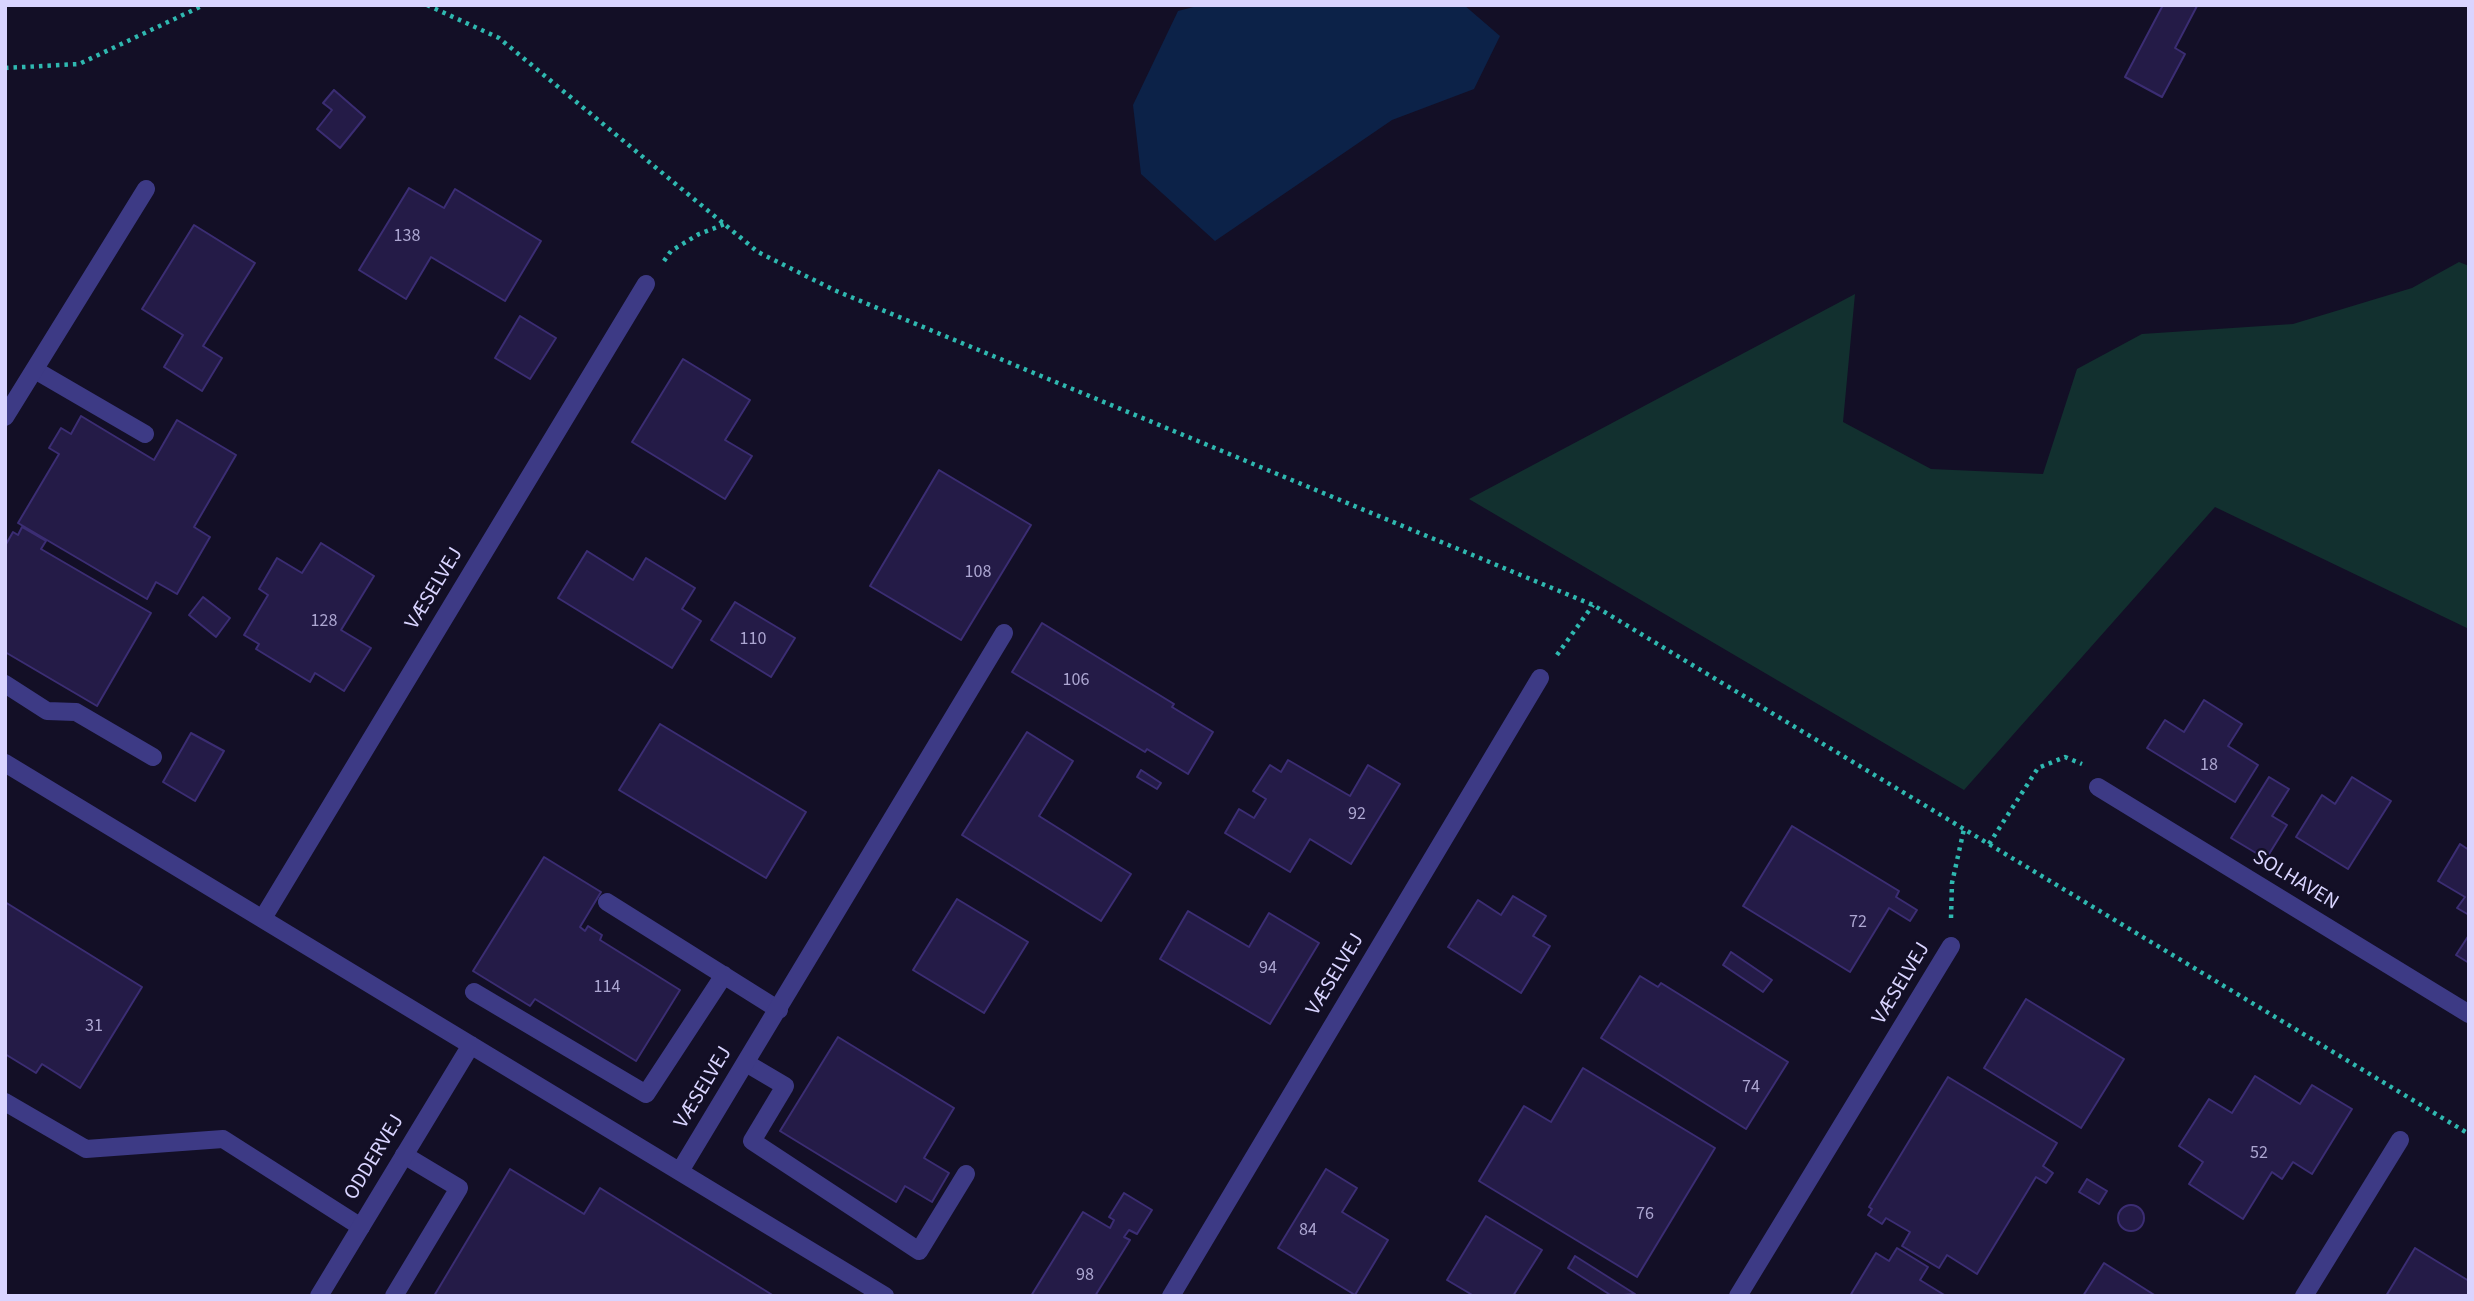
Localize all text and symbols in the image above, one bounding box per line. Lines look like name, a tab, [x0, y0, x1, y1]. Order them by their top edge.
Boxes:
house number: 138	[394, 226, 420, 248]
street label: VÆSELVEJ	[401, 544, 469, 634]
house number: 108	[965, 562, 991, 584]
house number: 128	[311, 611, 337, 633]
house number: 110	[740, 629, 766, 651]
house number: 106	[1063, 670, 1089, 692]
house number: 18	[2200, 755, 2218, 777]
house number: 92	[1348, 804, 1366, 826]
street label: SOLHAVEN	[2248, 846, 2342, 916]
house number: 72	[1849, 912, 1867, 934]
street label: VÆSELVEJ	[1302, 930, 1370, 1020]
street label: VÆSELVEJ	[1868, 939, 1936, 1029]
house number: 94	[1259, 958, 1277, 980]
house number: 114	[594, 977, 620, 999]
house number: 31	[85, 1016, 103, 1038]
street label: VÆSELVEJ	[670, 1043, 738, 1133]
house number: 74	[1742, 1077, 1760, 1099]
street label: ODDERVEJ	[340, 1111, 410, 1205]
house number: 52	[2250, 1143, 2268, 1165]
house number: 76	[1636, 1204, 1654, 1226]
house number: 84	[1299, 1220, 1317, 1242]
house number: 98	[1076, 1265, 1094, 1287]

